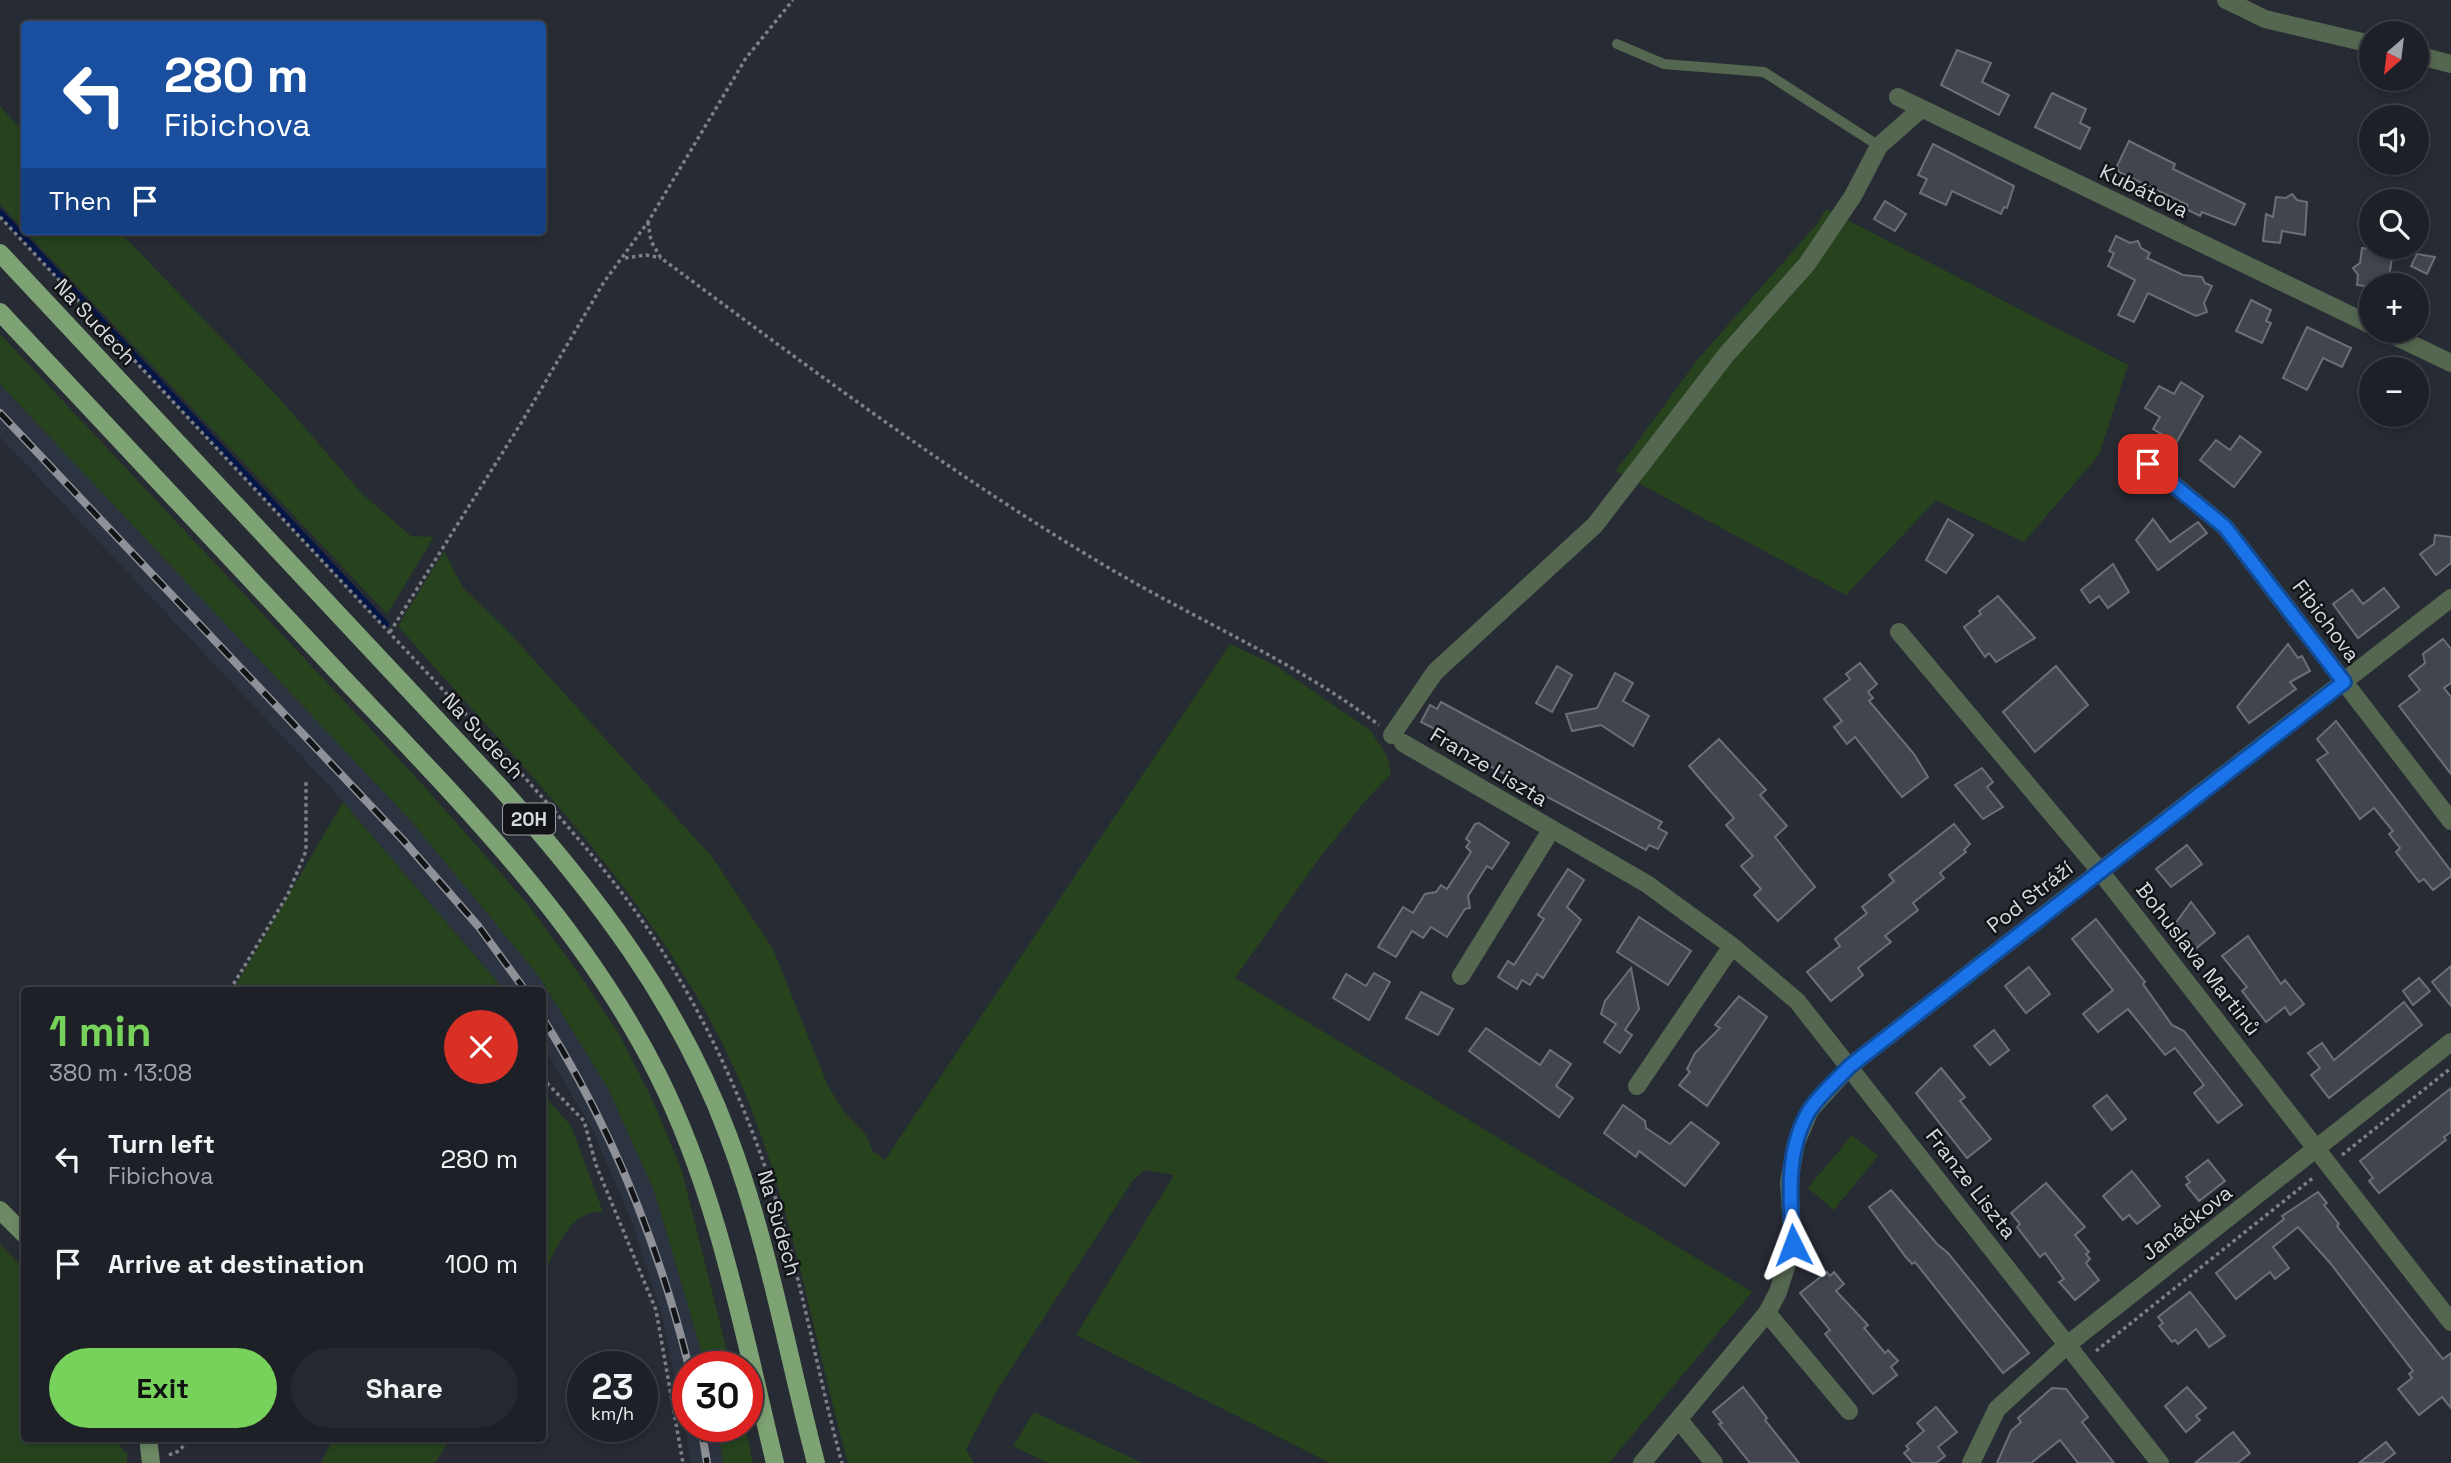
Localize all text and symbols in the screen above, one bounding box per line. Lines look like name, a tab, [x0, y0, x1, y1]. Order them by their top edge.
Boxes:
north arrow	[2359, 21, 2429, 91]
map controls	[2359, 21, 2429, 427]
text: 280 m	[164, 44, 309, 106]
icon: left	[49, 49, 140, 140]
text: Fibichova	[164, 105, 311, 145]
button: sound	[2359, 105, 2429, 175]
street label: Kubátova	[2095, 158, 2193, 224]
icon: arrive	[126, 182, 164, 220]
text: Then	[49, 184, 112, 218]
button: search	[2359, 189, 2429, 259]
street label: Na Sudech	[48, 273, 142, 371]
button: +	[2359, 273, 2429, 343]
button: −	[2359, 357, 2429, 427]
pin	[2118, 434, 2178, 494]
icon: arrive	[2129, 445, 2167, 483]
street label: Fibichova	[2287, 574, 2366, 667]
street label: Na Sudech	[436, 687, 530, 785]
street label: Franze Liszta	[1426, 721, 1553, 812]
road number: 20H	[503, 804, 555, 834]
street label: Pod Stráží	[1981, 854, 2079, 939]
street label: Bohuslava Martinů	[2130, 877, 2267, 1041]
text: 1 min	[49, 1005, 152, 1058]
button: close	[444, 1010, 518, 1084]
text: 380 m · 13:08	[49, 1058, 192, 1088]
street label: Franze Liszta	[1920, 1123, 2023, 1244]
text: Turn left	[108, 1127, 215, 1161]
icon: left	[49, 1140, 87, 1178]
text: 280 m	[440, 1142, 518, 1176]
text: Fibichova	[108, 1161, 213, 1191]
street label: Na Sudech	[752, 1167, 807, 1279]
street label: Janáčkova	[2136, 1179, 2237, 1266]
position arrow	[1756, 1208, 1830, 1282]
icon: arrive	[49, 1245, 87, 1283]
text: Arrive at destination	[108, 1247, 365, 1281]
text: 100 m	[445, 1247, 518, 1281]
button: Exit	[49, 1348, 277, 1428]
button: Share	[291, 1348, 518, 1428]
speed limit sign: 30	[672, 1351, 763, 1442]
text: 23	[591, 1365, 634, 1409]
text: km/h	[591, 1402, 634, 1425]

